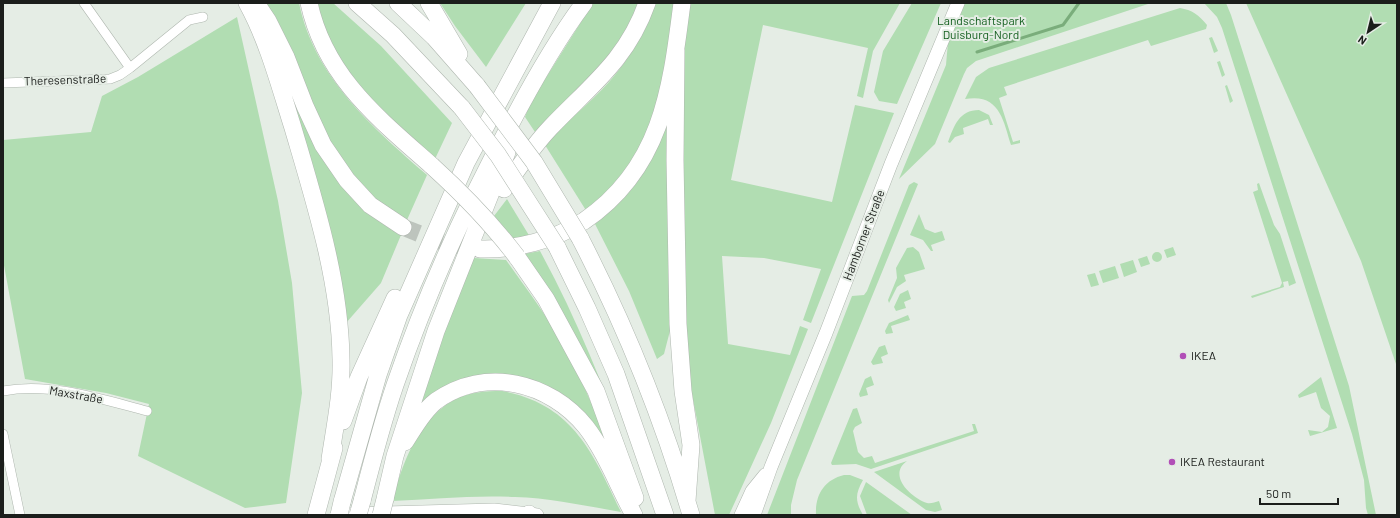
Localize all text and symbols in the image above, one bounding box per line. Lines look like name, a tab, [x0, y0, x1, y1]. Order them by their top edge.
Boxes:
north arrow	[1348, 12, 1388, 52]
park label: Landschaftspark Duisburg-Nord	[937, 13, 1025, 41]
text: N	[1355, 33, 1369, 48]
street label: Theresenstraße	[23, 71, 106, 87]
street label: Hamborner Straße	[839, 187, 887, 282]
place label: IKEA	[1191, 348, 1216, 362]
marker: IKEA	[1178, 351, 1188, 361]
street label: Maxstraße	[48, 382, 104, 406]
place label: IKEA Restaurant	[1180, 454, 1265, 468]
marker: IKEA Restaurant	[1167, 457, 1177, 467]
scale bar	[1260, 480, 1338, 506]
text: 50 m	[1266, 486, 1291, 500]

